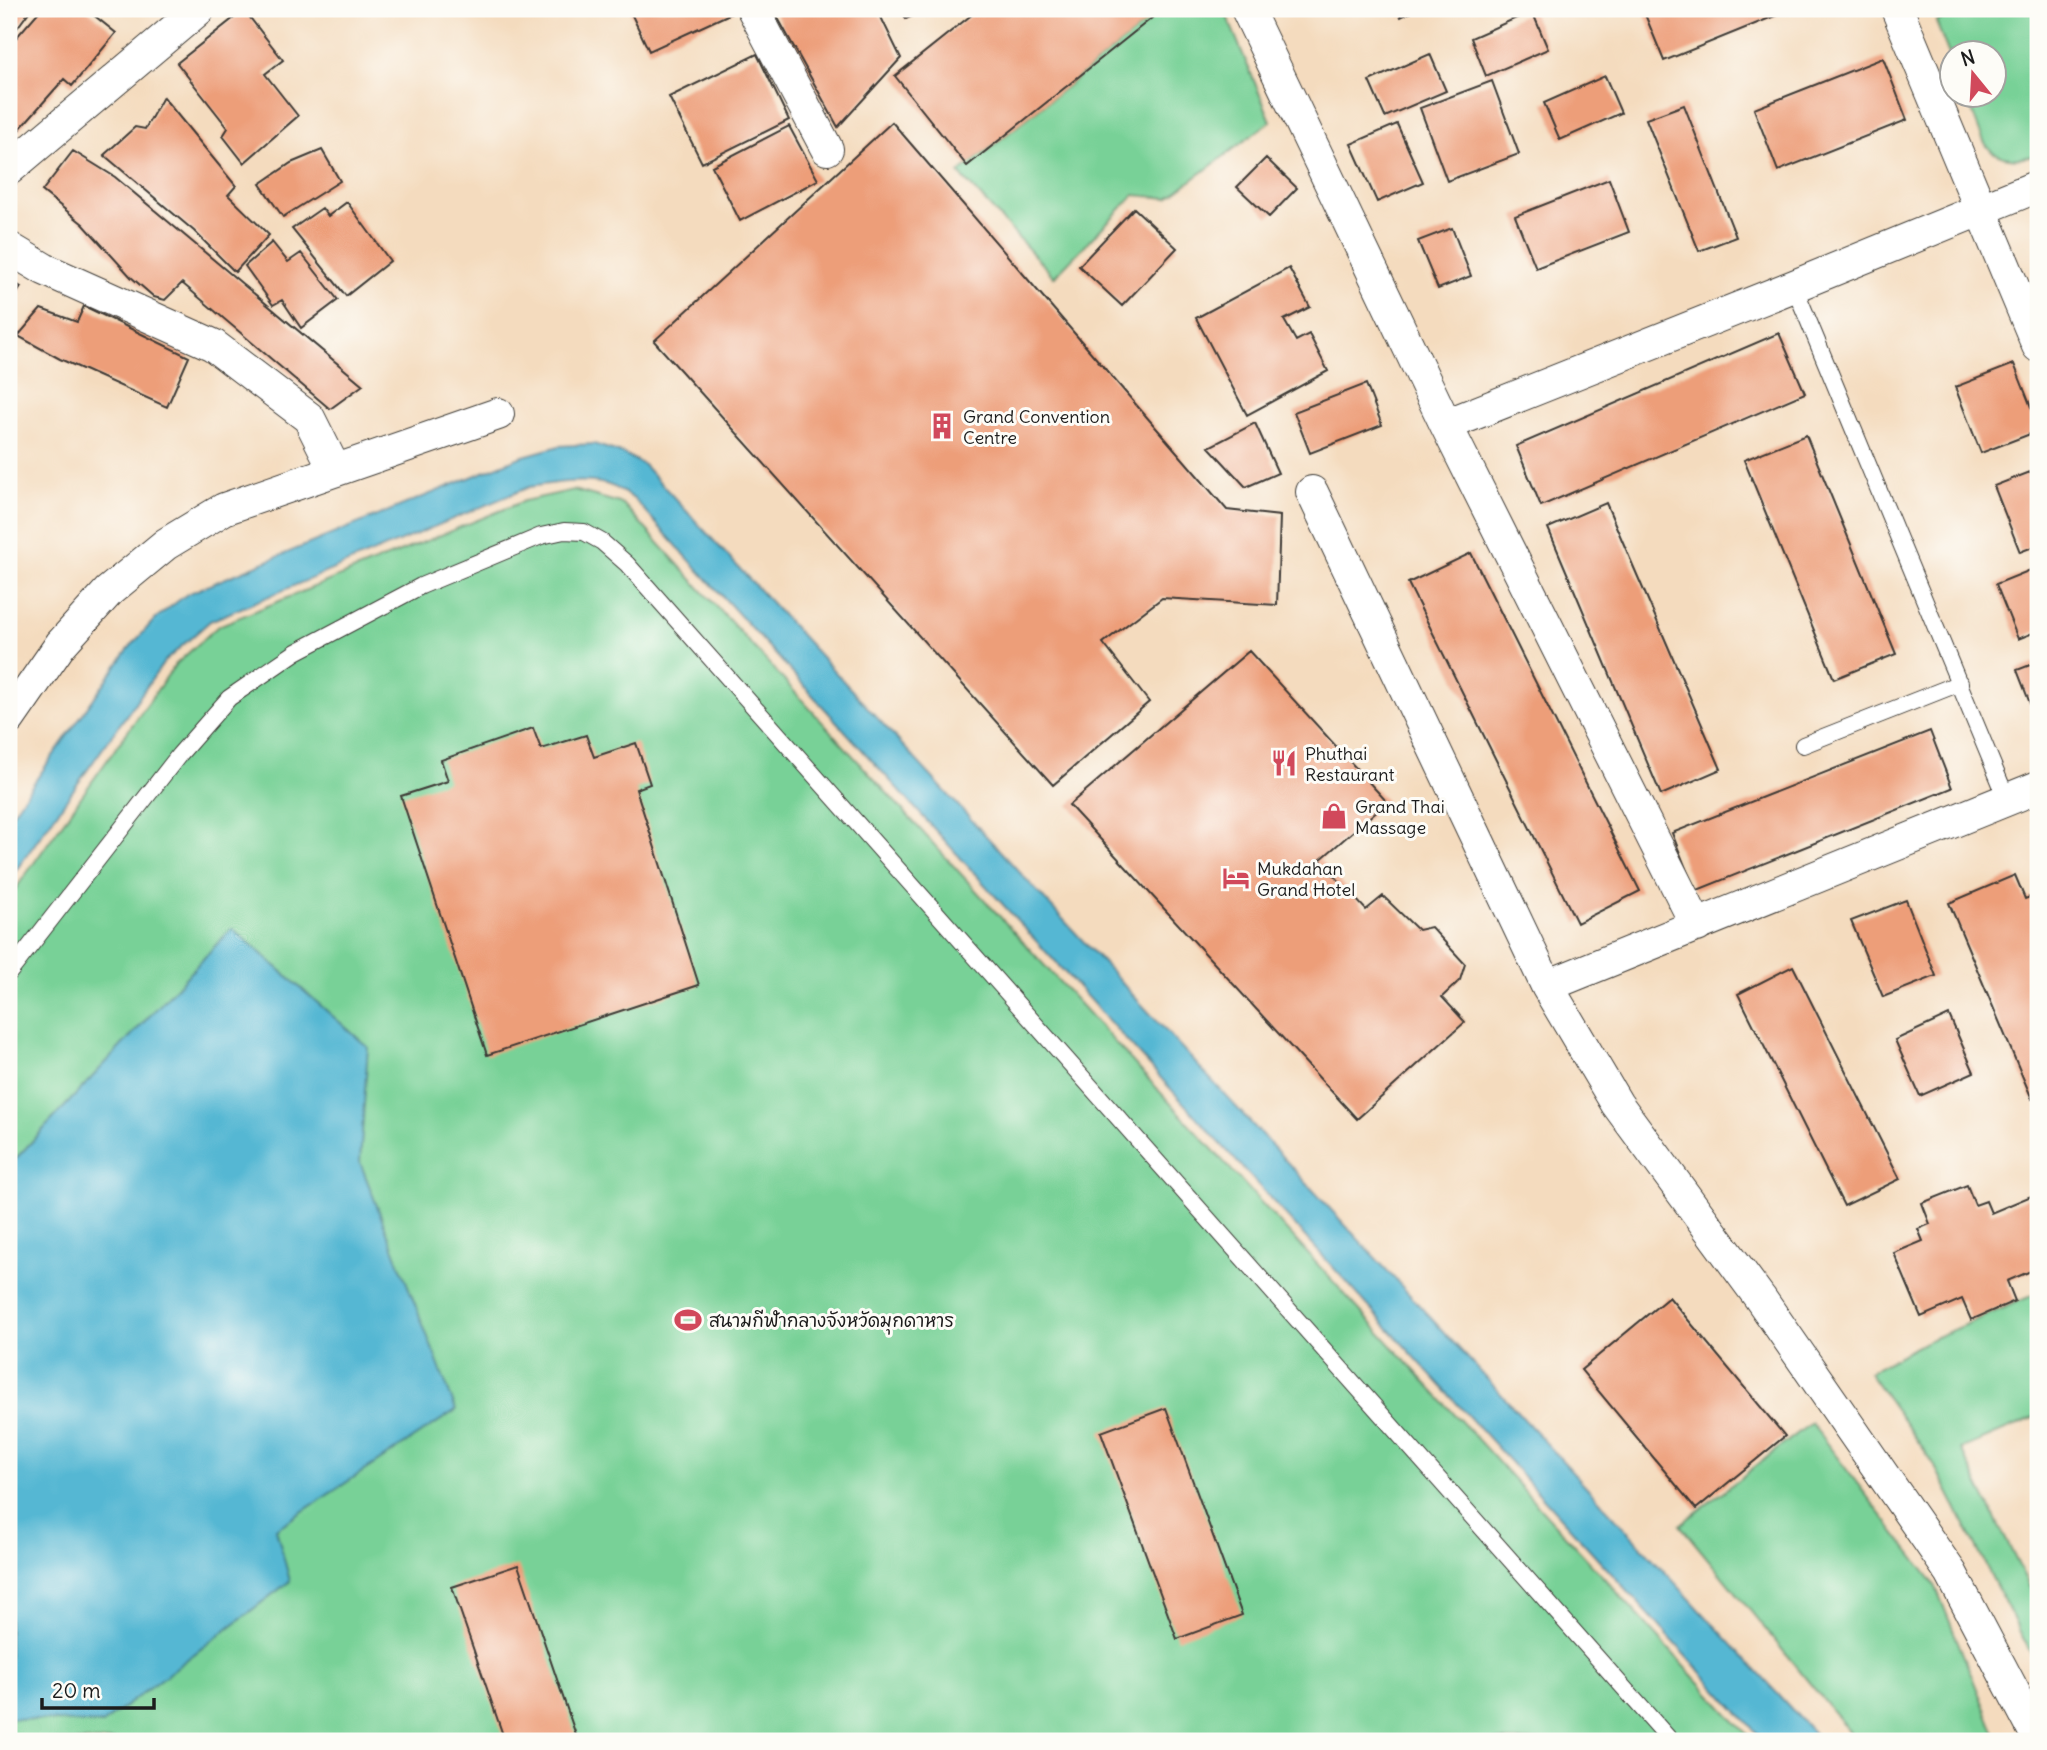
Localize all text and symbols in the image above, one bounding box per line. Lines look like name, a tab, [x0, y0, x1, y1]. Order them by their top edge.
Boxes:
north arrow	[1938, 38, 2008, 108]
text: N	[1958, 44, 1978, 71]
place label: Grand Convention Centre	[963, 405, 1110, 449]
building icon: Grand Convention Centre	[927, 411, 957, 441]
place label: Phuthai Restaurant	[1305, 742, 1394, 786]
restaurant icon: Phuthai Restaurant	[1269, 748, 1299, 778]
place label: Grand Thai Massage	[1355, 795, 1445, 839]
shop icon: Grand Thai Massage	[1319, 801, 1349, 831]
place label: Mukdahan Grand Hotel	[1257, 857, 1355, 901]
hotel icon: Mukdahan Grand Hotel	[1221, 863, 1251, 893]
sports icon: สนามกีฬากลางจังหวัดมุกดาหาร	[673, 1305, 703, 1335]
place label: สนามกีฬากลางจังหวัดมุกดาหาร	[709, 1309, 954, 1335]
scale bar	[42, 1666, 154, 1710]
text: 20 m	[52, 1677, 101, 1704]

